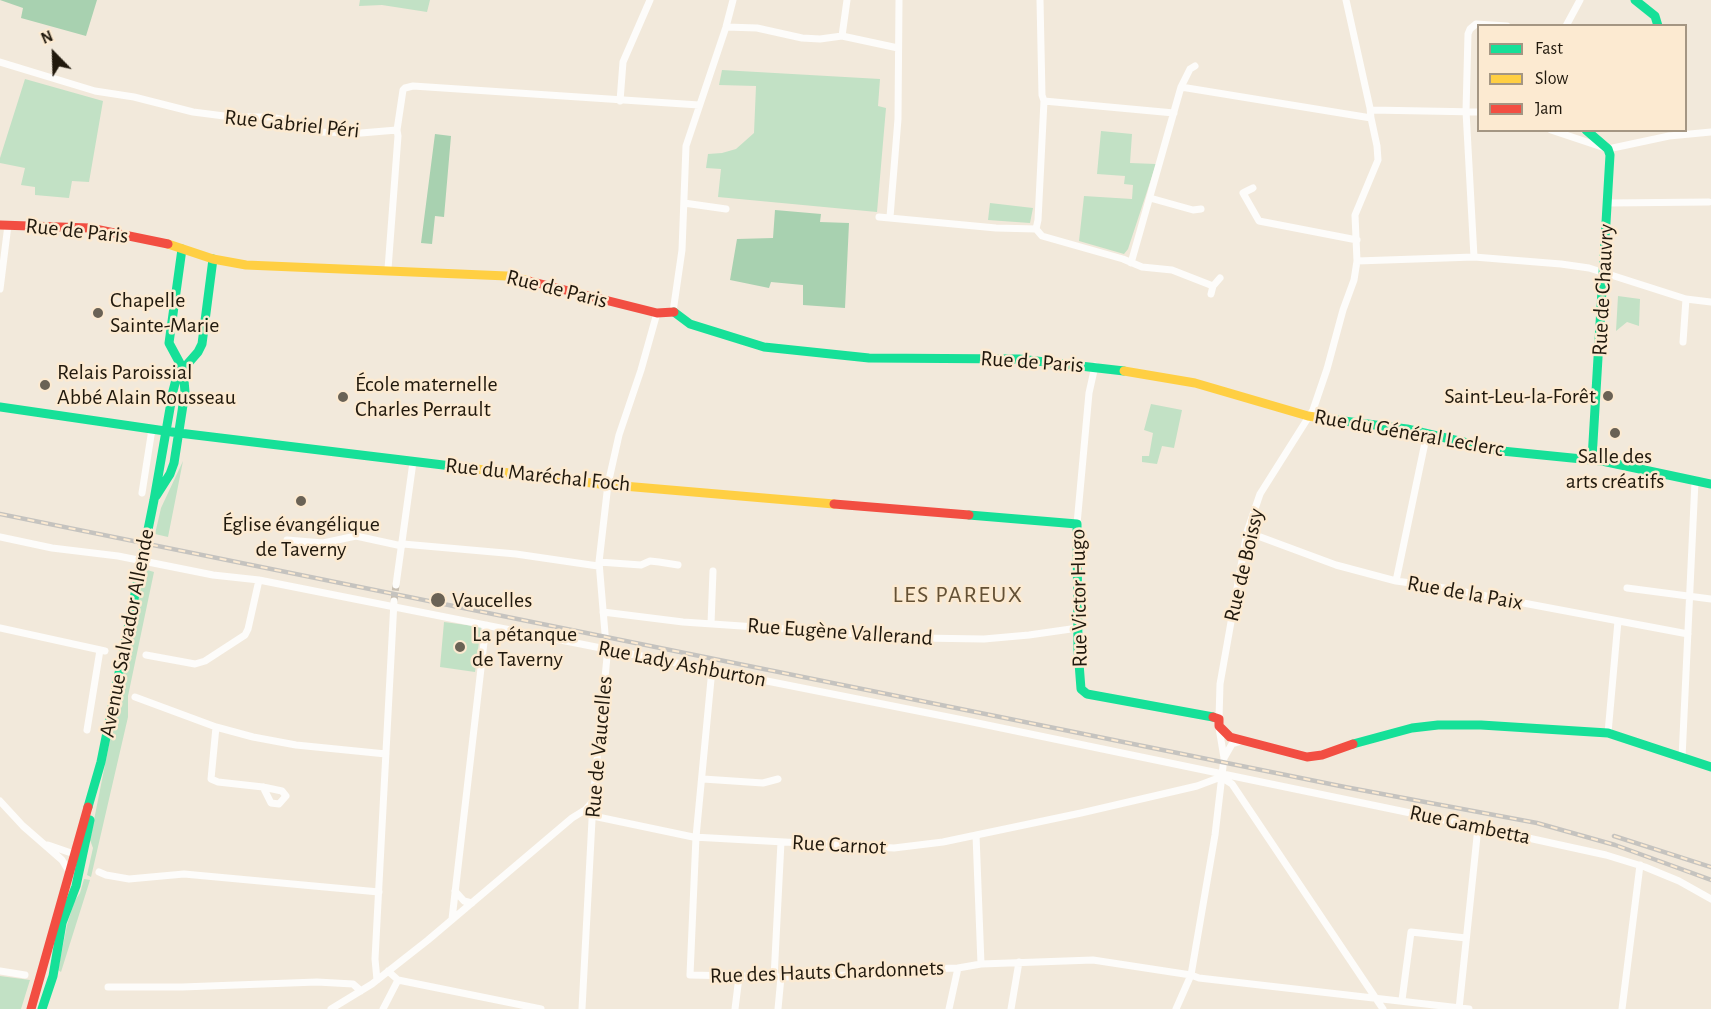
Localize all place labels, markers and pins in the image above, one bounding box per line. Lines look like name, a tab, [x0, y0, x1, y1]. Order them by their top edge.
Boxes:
place label: Chapelle Sainte-Marie	[110, 287, 219, 338]
marker: Chapelle Sainte-Marie	[91, 306, 105, 320]
place label: Relais Paroissial Abbé Alain Rousseau	[57, 359, 236, 410]
place label: École maternelle Charles Perrault	[355, 371, 498, 422]
marker: Relais Paroissial Abbé Alain Rousseau	[38, 378, 52, 392]
place label: Saint-Leu-la-Forêt	[1444, 383, 1596, 409]
marker: Saint-Leu-la-Forêt	[1601, 389, 1615, 403]
marker: École maternelle Charles Perrault	[336, 390, 350, 404]
marker: Salle des arts créatifs	[1608, 426, 1622, 440]
place label: Salle des arts créatifs	[1566, 443, 1664, 494]
marker: Église évangélique de Taverny	[294, 494, 308, 508]
place label: Église évangélique de Taverny	[222, 511, 380, 562]
place label: Vaucelles	[452, 587, 532, 613]
marker: Vaucelles	[429, 591, 447, 609]
place label: La pétanque de Taverny	[472, 621, 577, 672]
marker: La pétanque de Taverny	[453, 640, 467, 654]

